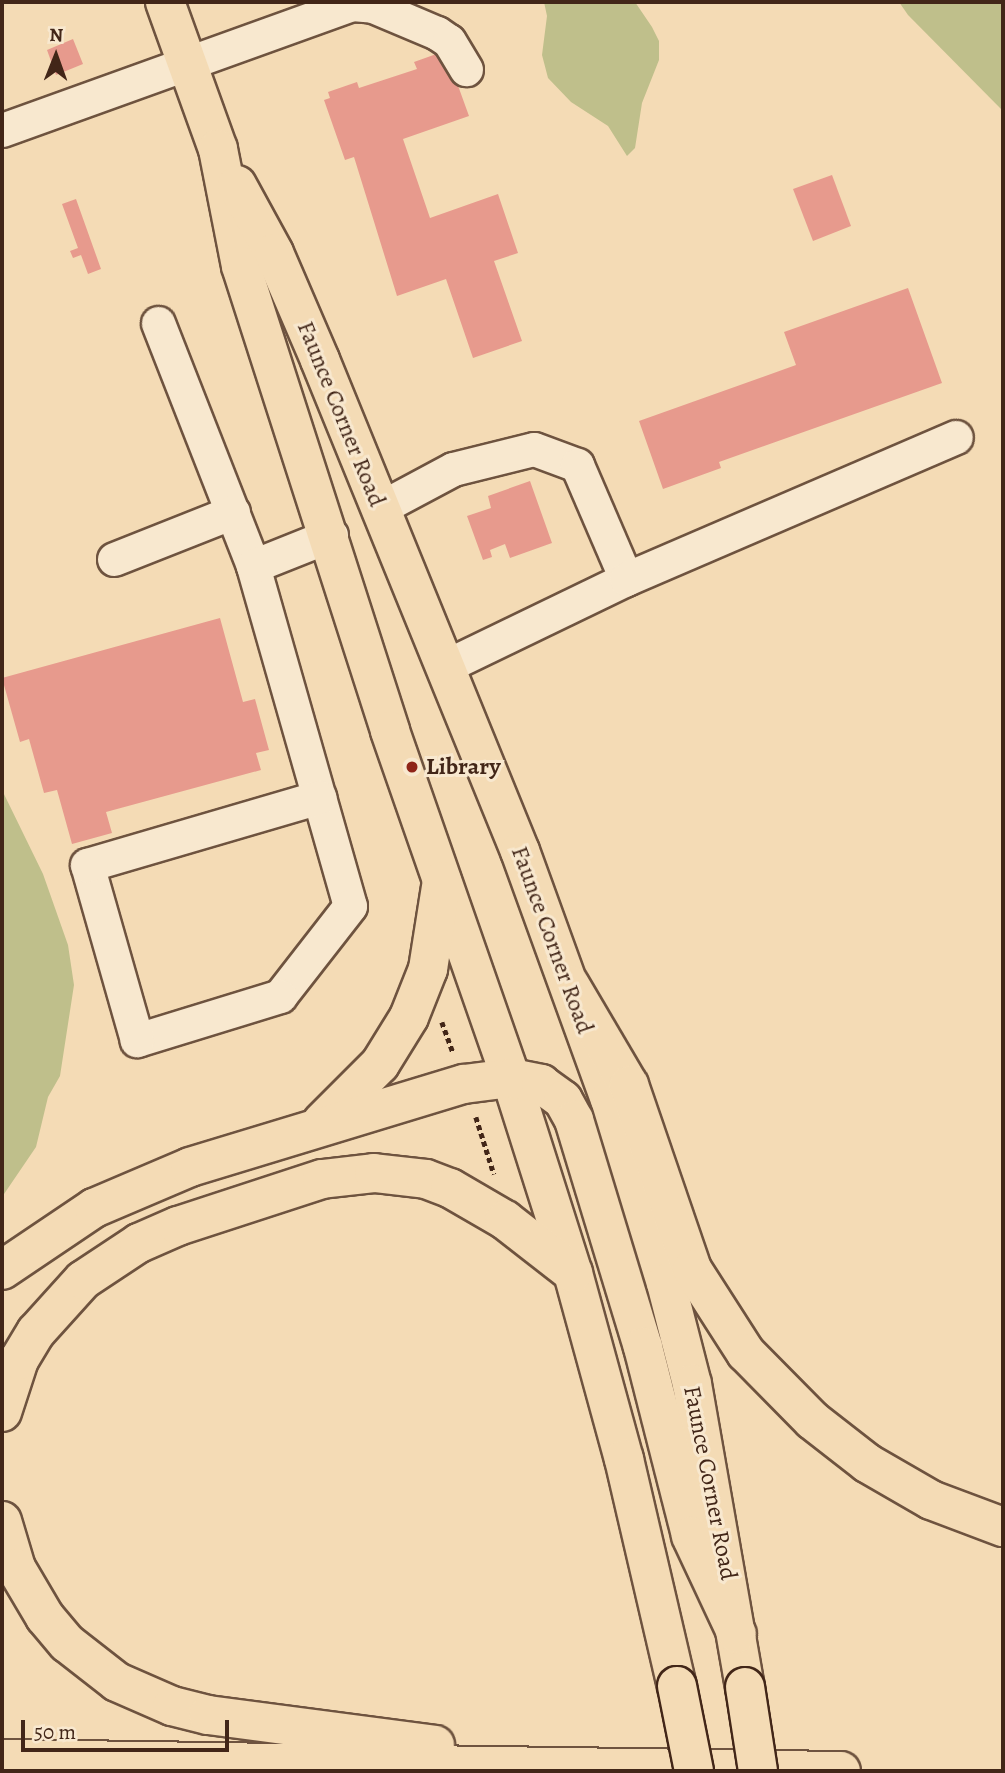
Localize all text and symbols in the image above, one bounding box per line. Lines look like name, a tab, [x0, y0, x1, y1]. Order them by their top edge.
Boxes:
north arrow	[21, 21, 91, 91]
text: N	[49, 22, 64, 48]
street label: Faunce Corner Road	[291, 317, 391, 511]
place label: Library	[426, 753, 501, 781]
marker: Library	[404, 759, 420, 775]
street label: Faunce Corner Road	[505, 842, 599, 1038]
street label: Faunce Corner Road	[677, 1383, 743, 1583]
scale bar	[24, 1706, 233, 1750]
text: 50 m	[34, 1718, 76, 1746]

